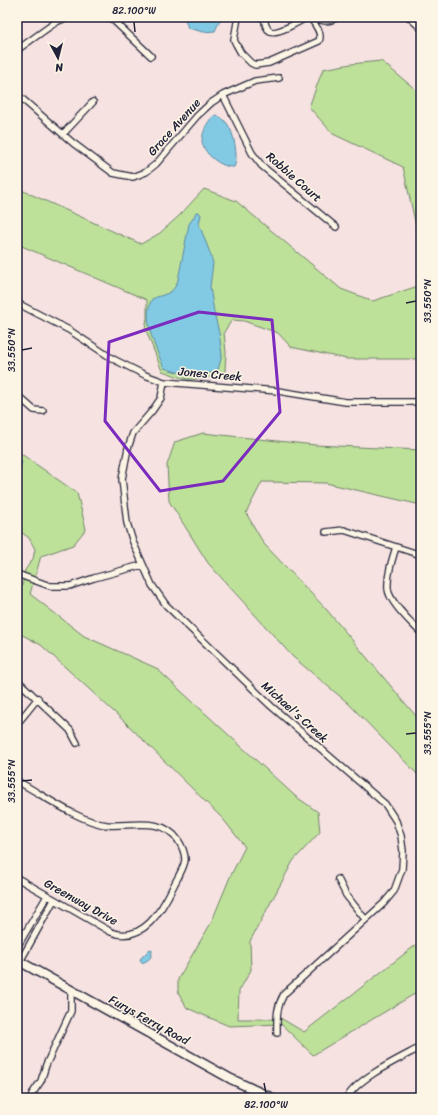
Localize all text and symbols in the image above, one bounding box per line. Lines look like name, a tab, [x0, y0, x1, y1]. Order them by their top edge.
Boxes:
text: 82.100°W	[112, 2, 156, 20]
north arrow	[38, 38, 78, 78]
text: N	[54, 57, 65, 77]
street label: Grace Avenue	[142, 93, 206, 161]
street label: Robbie Court	[261, 146, 327, 208]
text: 33.550°N	[419, 279, 437, 323]
text: 33.550°N	[3, 328, 21, 372]
street label: Jones Creek	[176, 360, 243, 388]
street label: Michael's Creek	[256, 675, 334, 749]
text: 33.555°N	[419, 711, 437, 755]
text: 33.555°N	[3, 759, 21, 803]
street label: Greenway Drive	[40, 872, 122, 932]
street label: Furys Ferry Road	[105, 989, 195, 1052]
text: 82.100°W	[244, 1096, 288, 1114]

